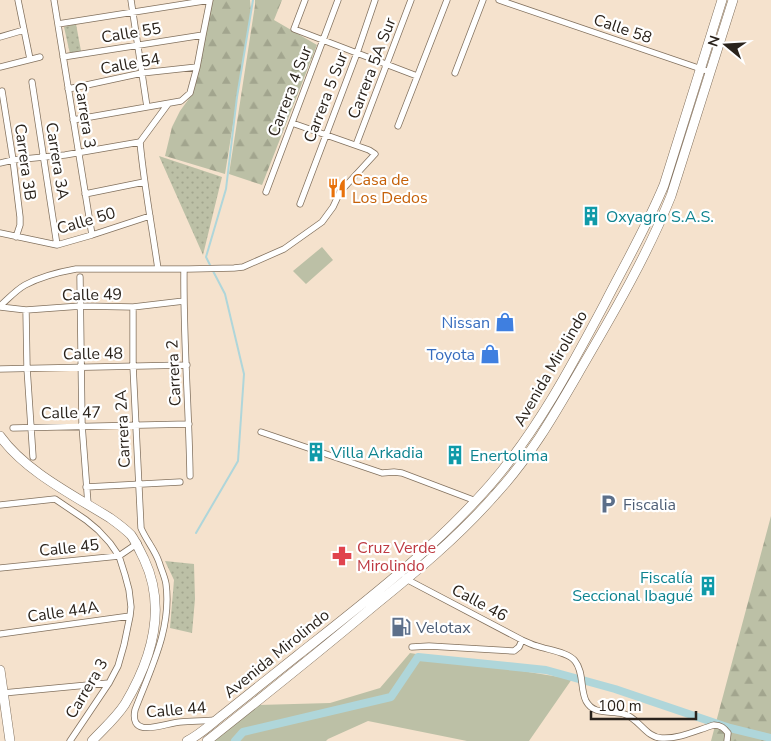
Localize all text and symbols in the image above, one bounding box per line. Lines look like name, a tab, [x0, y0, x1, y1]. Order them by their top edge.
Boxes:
street label: Calle 58	[591, 9, 655, 49]
street label: Carrera 5A Sur	[342, 14, 401, 122]
street label: Calle 55	[100, 17, 163, 49]
north arrow	[701, 20, 751, 70]
text: N	[703, 33, 725, 49]
street label: Carrera 4 Sur	[263, 43, 317, 140]
street label: Calle 54	[99, 48, 162, 80]
street label: Carrera 5 Sur	[299, 49, 353, 146]
street label: Carrera 3	[69, 80, 101, 150]
street label: Carrera 3A	[40, 121, 74, 202]
street label: Carrera 3B	[9, 122, 41, 202]
place label: Casa de Los Dedos	[352, 169, 428, 209]
restaurant icon: Casa de Los Dedos	[326, 177, 348, 199]
street label: Calle 50	[54, 202, 118, 240]
building icon: Oxyagro S.A.S.	[580, 205, 602, 227]
place label: Oxyagro S.A.S.	[606, 206, 714, 228]
street label: Calle 49	[62, 283, 122, 307]
street label: Avenida Mirolindo	[509, 307, 593, 430]
shop icon: Nissan	[494, 311, 516, 333]
place label: Nissan	[441, 312, 490, 334]
street label: Carrera 2	[161, 339, 187, 407]
street label: Calle 48	[63, 342, 123, 366]
shop icon: Toyota	[479, 343, 501, 365]
place label: Toyota	[427, 344, 475, 366]
street label: Carrera 2A	[110, 389, 136, 469]
street label: Calle 47	[41, 401, 101, 425]
building icon: Villa Arkadia	[305, 441, 327, 463]
place label: Villa Arkadia	[330, 442, 423, 464]
building icon: Enertolima	[444, 444, 466, 466]
place label: Enertolima	[470, 445, 548, 467]
parking icon: Fiscalia	[597, 493, 619, 515]
place label: Fiscalia	[623, 494, 676, 516]
street label: Calle 45	[38, 534, 100, 562]
place label: Cruz Verde Mirolindo	[357, 537, 436, 577]
pharmacy icon: Cruz Verde Mirolindo	[331, 545, 353, 567]
place label: Fiscalía Seccional Ibagué	[572, 567, 693, 607]
building icon: Fiscalía Seccional Ibagué	[697, 575, 719, 597]
street label: Calle 46	[448, 579, 511, 627]
street label: Calle 44A	[26, 596, 101, 628]
street label: Avenida Mirolindo	[219, 604, 334, 703]
fuel station icon: Velotax	[390, 616, 412, 638]
place label: Velotax	[415, 617, 471, 639]
street label: Carrera 3	[60, 654, 113, 723]
scale bar	[591, 688, 696, 720]
street label: Calle 44	[145, 696, 207, 724]
text: 100 m	[598, 696, 642, 716]

